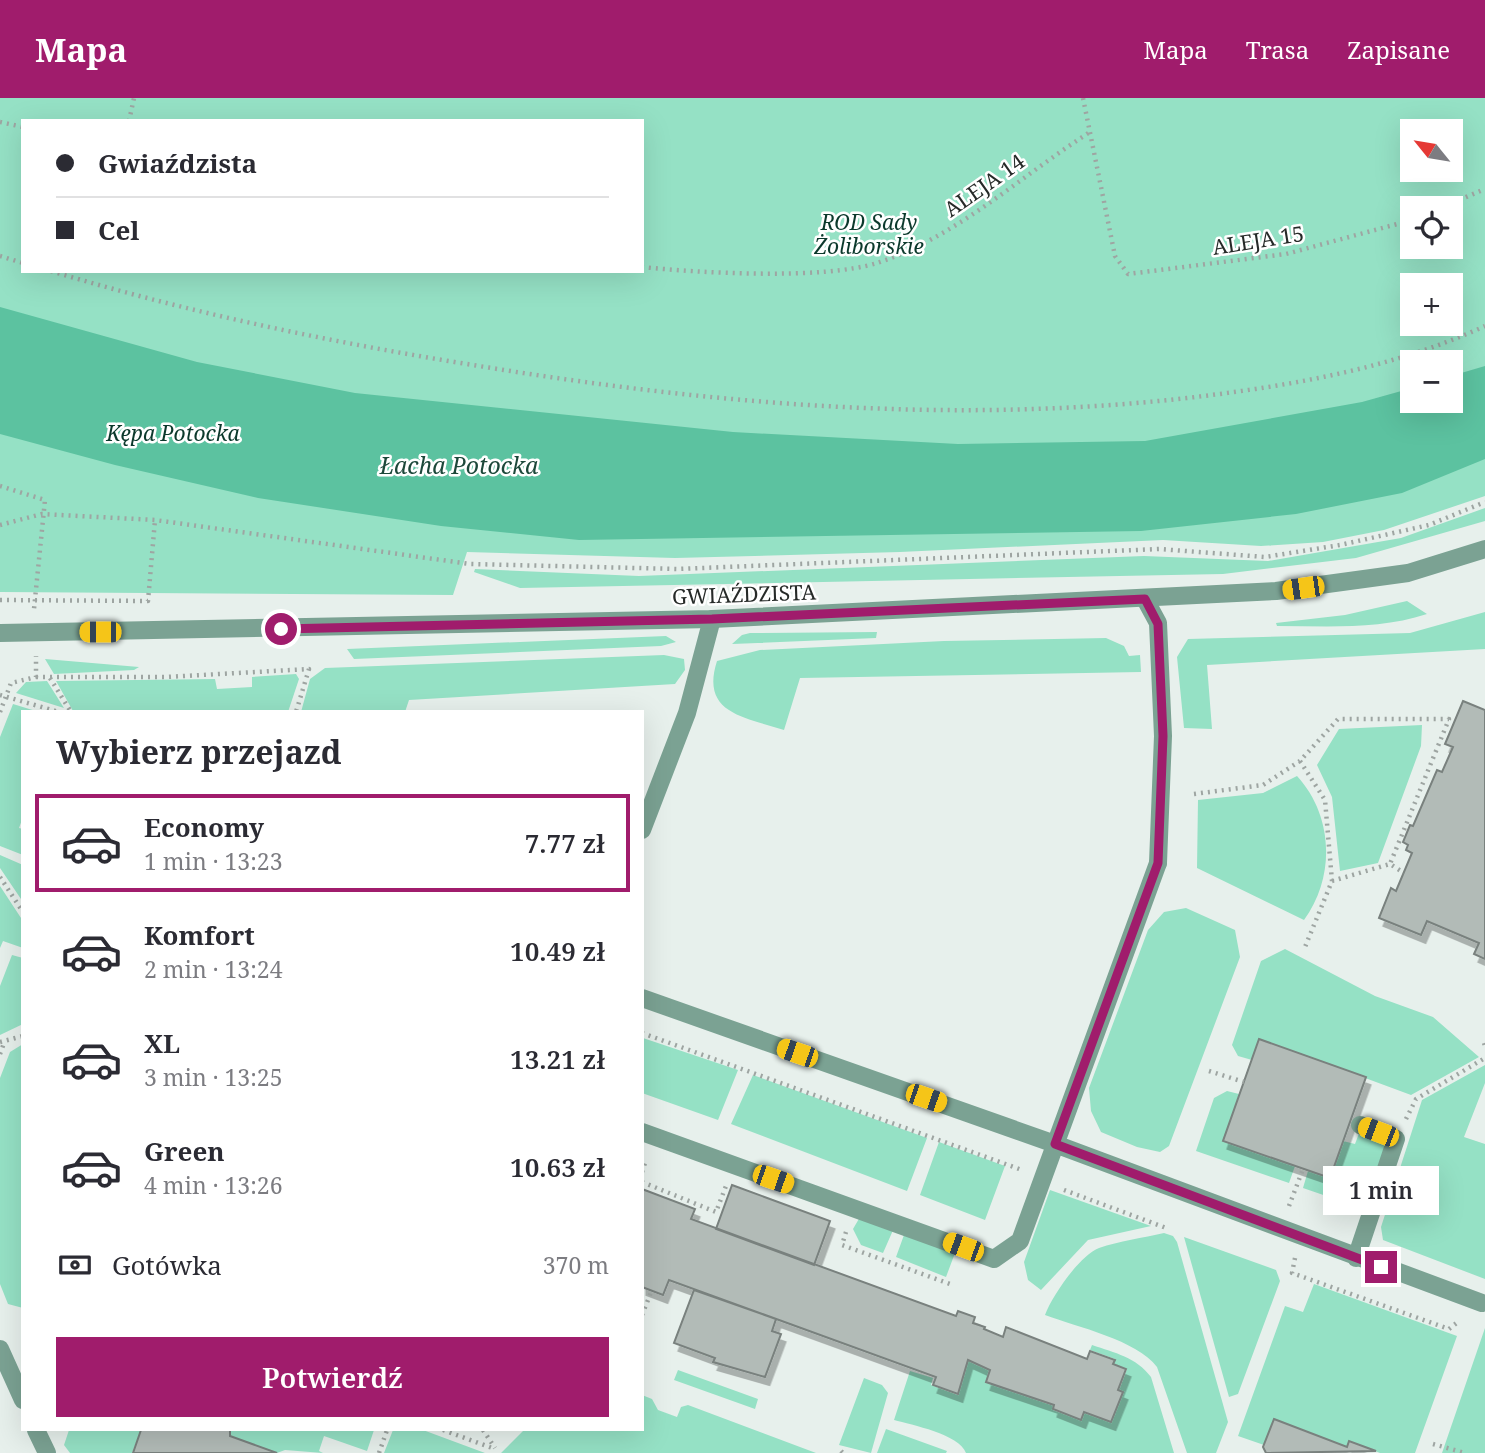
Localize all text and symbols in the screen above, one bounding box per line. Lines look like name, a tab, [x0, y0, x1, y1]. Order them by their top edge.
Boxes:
text: Mapa	[35, 27, 127, 72]
text: Mapa	[1144, 33, 1208, 66]
text: Trasa	[1246, 33, 1309, 66]
text: Zapisane	[1347, 33, 1450, 66]
north arrow	[1400, 119, 1463, 182]
map controls	[1400, 119, 1463, 413]
text: Gwiaździsta	[98, 145, 257, 181]
street label: ALEJA 14	[938, 147, 1030, 223]
button: locate	[1400, 196, 1463, 259]
park label: ROD Sady Żoliborskie	[813, 208, 924, 260]
text: Cel	[98, 212, 139, 248]
street label: ALEJA 15	[1210, 219, 1306, 261]
button: +	[1400, 273, 1463, 336]
button: −	[1400, 350, 1463, 413]
park label: Kępa Potocka	[105, 419, 241, 447]
water label: Łacha Potocka	[379, 449, 539, 481]
car	[1281, 575, 1326, 601]
street label: GWIAŹDZISTA	[671, 577, 817, 611]
route start	[265, 613, 297, 645]
car	[80, 622, 122, 643]
text: Wybierz przejazd	[56, 730, 342, 773]
text: Economy	[144, 809, 264, 845]
icon: car	[60, 812, 123, 875]
text: 7.77 zł	[525, 825, 605, 861]
text: 1 min · 13:23	[144, 845, 282, 877]
text: Komfort	[144, 917, 255, 953]
icon: car	[60, 920, 123, 983]
text: 10.49 zł	[510, 933, 605, 969]
text: 2 min · 13:24	[144, 953, 282, 985]
text: XL	[144, 1025, 180, 1061]
icon: car	[60, 1028, 123, 1091]
car	[774, 1036, 821, 1070]
text: 13.21 zł	[510, 1041, 605, 1077]
text: 3 min · 13:25	[144, 1061, 282, 1093]
car	[903, 1081, 950, 1115]
car	[1355, 1115, 1402, 1149]
text: Green	[144, 1133, 225, 1169]
icon: car	[60, 1136, 123, 1199]
text: 10.63 zł	[510, 1149, 605, 1185]
car	[750, 1162, 797, 1196]
callout: 1 min	[1323, 1166, 1439, 1214]
text: 4 min · 13:26	[144, 1169, 282, 1201]
text: 1 min	[1349, 1174, 1413, 1206]
car	[940, 1230, 987, 1264]
icon: cash	[56, 1246, 94, 1284]
text: Gotówka	[112, 1247, 222, 1283]
text: 370 m	[543, 1249, 609, 1281]
route end	[1365, 1251, 1397, 1283]
button: Potwierdź	[56, 1337, 609, 1417]

